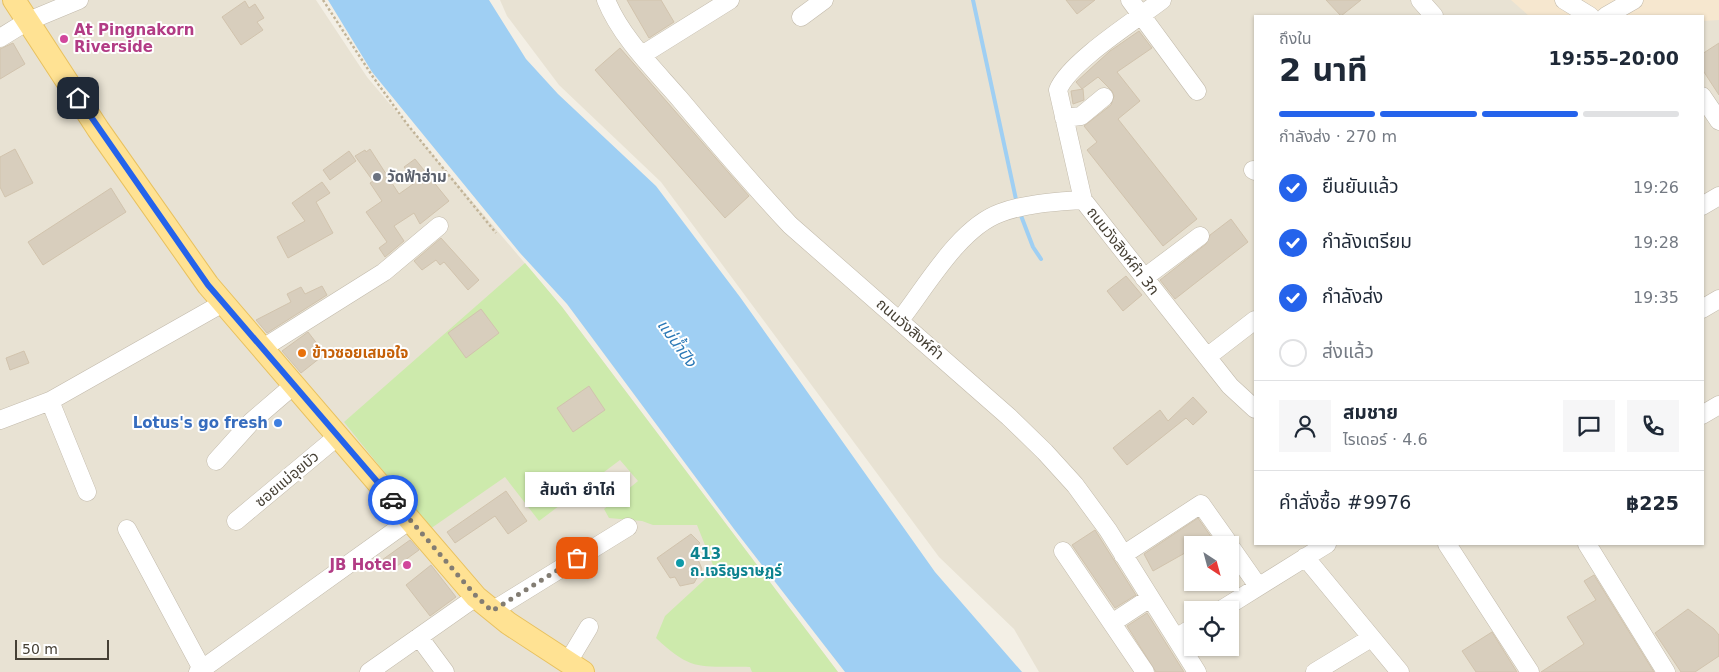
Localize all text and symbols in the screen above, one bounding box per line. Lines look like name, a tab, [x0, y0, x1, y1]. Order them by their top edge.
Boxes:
place label: At Pingnakorn Riverside	[74, 21, 194, 56]
text: ถึงใน	[1279, 29, 1312, 48]
marker: At Pingnakorn Riverside	[58, 33, 70, 45]
text: 19:55–20:00	[1549, 47, 1679, 69]
text: 2 นาที	[1279, 51, 1368, 89]
pin	[57, 77, 99, 119]
icon: home	[64, 84, 92, 112]
text: กำลังส่ง · 270 m	[1279, 127, 1397, 146]
place label: วัดฟ้าฮ่าม	[387, 168, 447, 186]
marker: วัดฟ้าฮ่าม	[371, 171, 383, 183]
icon: check	[1279, 174, 1307, 202]
text: ยืนยันแล้ว	[1322, 175, 1399, 197]
text: 19:26	[1633, 178, 1679, 197]
street label: ถนนวังสิงห์คำ 3ก	[1083, 203, 1163, 299]
icon: check	[1279, 229, 1307, 257]
text: กำลังเตรียม	[1322, 230, 1412, 252]
text: 19:28	[1633, 233, 1679, 252]
icon: check	[1279, 284, 1307, 312]
text: กำลังส่ง	[1322, 285, 1383, 307]
text: 19:35	[1633, 288, 1679, 307]
street label: ถนนวังสิงห์คำ	[873, 295, 947, 363]
water label: แม่น้ำปิง	[654, 315, 703, 371]
text: ส่งแล้ว	[1322, 340, 1374, 362]
place label: ข้าวซอยเสมอใจ	[312, 344, 408, 362]
marker: ข้าวซอยเสมอใจ	[296, 347, 308, 359]
button: person	[1279, 400, 1331, 452]
button: chat	[1563, 400, 1615, 452]
button: phone	[1627, 400, 1679, 452]
text: สมชาย	[1343, 401, 1398, 423]
place label: Lotus's go fresh	[133, 414, 268, 432]
marker: Lotus's go fresh	[272, 417, 284, 429]
text: ไรเดอร์ · 4.6	[1343, 430, 1428, 449]
street label: ซอยแม่อุยบัว	[252, 447, 322, 511]
callout: ส้มตำ ยำไก่	[524, 473, 630, 508]
courier	[368, 475, 418, 525]
text: ส้มตำ ยำไก่	[540, 480, 615, 499]
icon: car	[379, 486, 407, 514]
text: คำสั่งซื้อ #9976	[1279, 491, 1411, 513]
text: ฿225	[1626, 492, 1679, 514]
north arrow	[1184, 536, 1239, 591]
map controls	[1184, 536, 1239, 656]
pin	[556, 537, 598, 579]
icon: bag	[563, 544, 591, 572]
place label: 413 ถ.เจริญราษฏร์	[690, 545, 782, 580]
place label: JB Hotel	[328, 556, 397, 574]
marker: 413 ถ.เจริญราษฏร์	[674, 557, 686, 569]
marker: JB Hotel	[401, 559, 413, 571]
button: locate	[1184, 601, 1239, 656]
scale bar	[15, 637, 109, 660]
text: 50 m	[22, 641, 58, 657]

